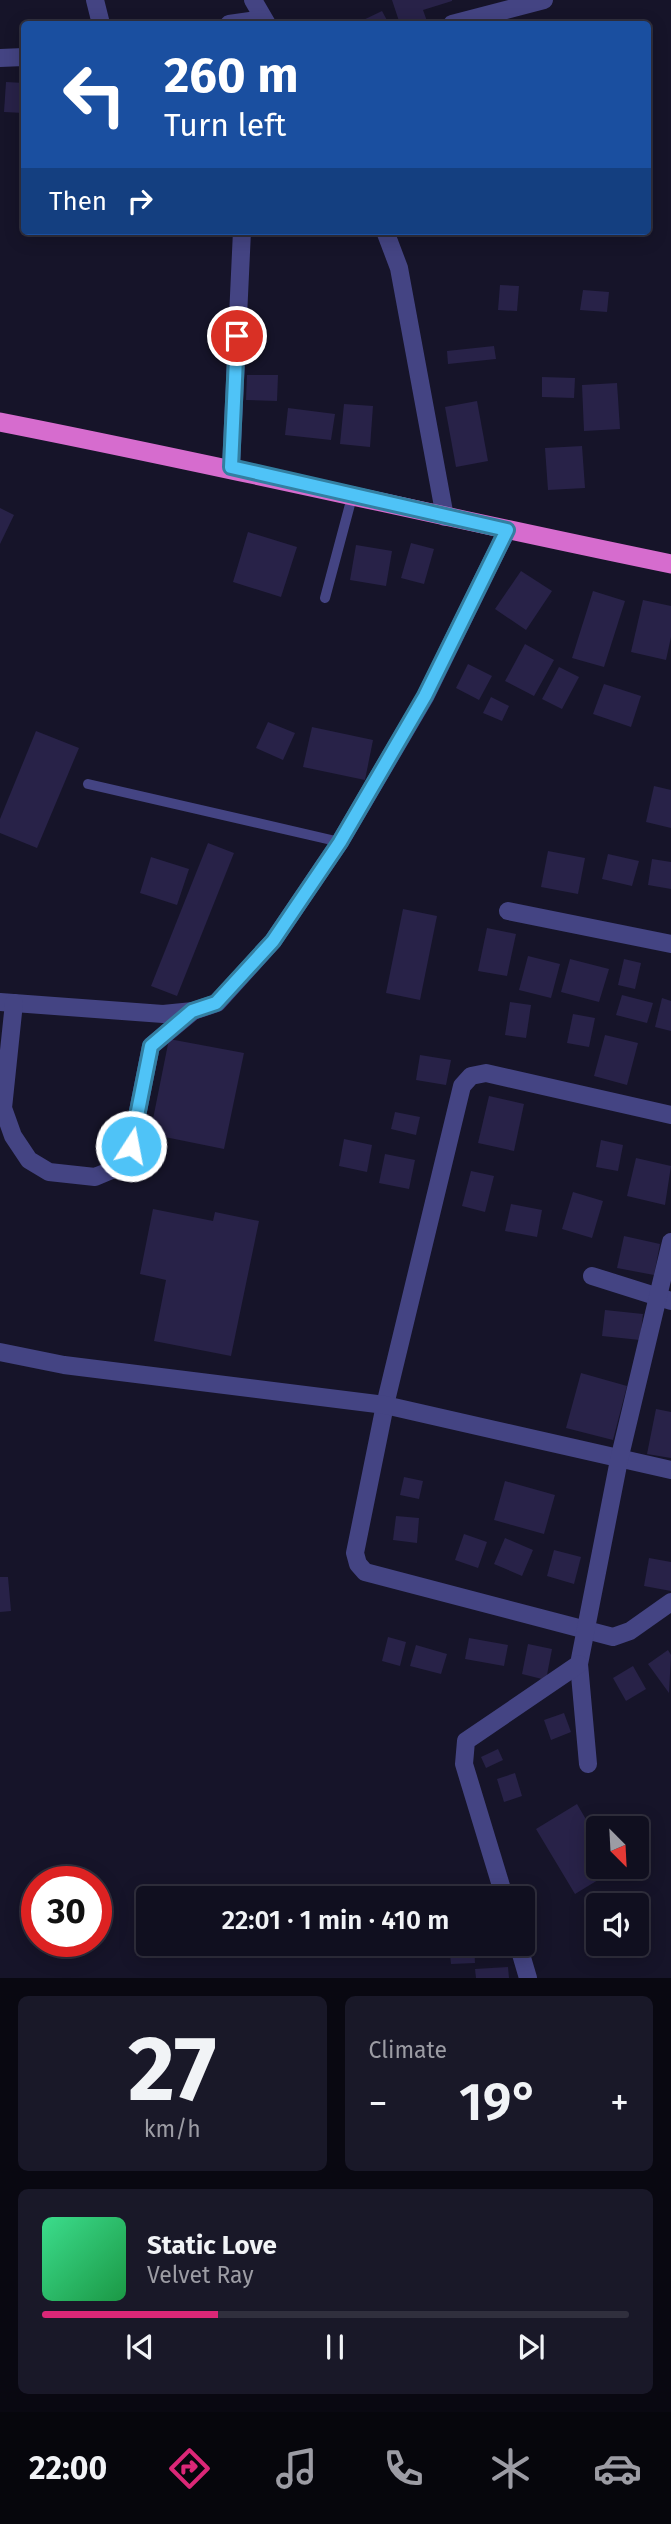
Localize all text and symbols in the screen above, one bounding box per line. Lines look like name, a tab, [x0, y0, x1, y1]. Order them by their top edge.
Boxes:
text: 260 m	[164, 46, 299, 105]
icon: left	[49, 49, 140, 140]
text: Turn left	[164, 106, 286, 144]
icon: right	[121, 182, 159, 220]
text: Then	[49, 186, 107, 217]
pin	[207, 306, 267, 366]
icon: arrive	[218, 317, 256, 355]
position arrow	[94, 1109, 168, 1183]
north arrow	[586, 1816, 649, 1880]
map controls	[586, 1816, 649, 1956]
speed limit sign: 30	[21, 1866, 112, 1957]
button: sound	[586, 1893, 649, 1956]
text: 22:01 · 1 min · 410 m	[222, 1905, 449, 1936]
text: 27	[128, 2015, 217, 2124]
text: Climate	[369, 2036, 447, 2064]
text: 19°	[459, 2071, 539, 2134]
text: −	[369, 2080, 388, 2126]
text: +	[610, 2080, 629, 2126]
text: km/h	[144, 2115, 201, 2143]
text: Static Love	[147, 2230, 277, 2261]
text: Velvet Ray	[147, 2261, 254, 2289]
icon: previous	[121, 2328, 159, 2366]
icon: pause	[316, 2328, 354, 2366]
icon: next	[512, 2328, 550, 2366]
icon: directions	[165, 2444, 214, 2493]
icon: music	[272, 2444, 321, 2493]
icon: phone	[379, 2444, 428, 2493]
icon: climate	[486, 2444, 535, 2493]
icon: car	[593, 2444, 642, 2493]
text: 22:00	[29, 2449, 107, 2487]

